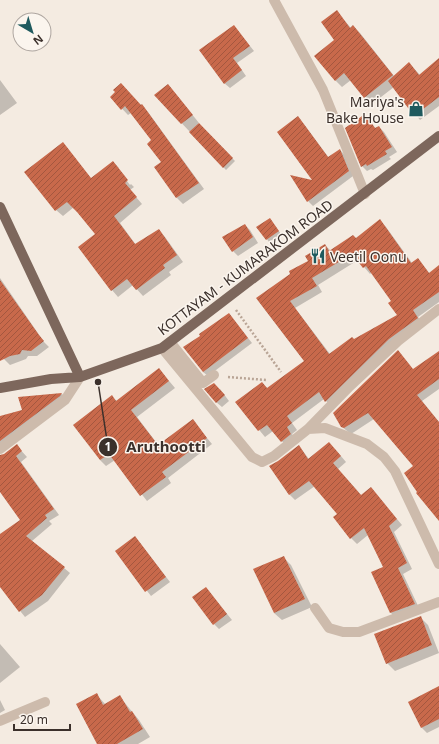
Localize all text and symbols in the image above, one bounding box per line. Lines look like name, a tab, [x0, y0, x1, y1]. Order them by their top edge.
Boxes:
north arrow	[12, 12, 52, 52]
text: N	[30, 32, 47, 49]
place label: Mariya's Bake House	[326, 92, 404, 127]
shop icon: Mariya's Bake House	[407, 100, 425, 118]
street label: KOTTAYAM - KUMARAKOM ROAD	[154, 195, 336, 339]
restaurant icon: Veetil Oonu	[309, 247, 327, 265]
place label: Veetil Oonu	[330, 247, 407, 266]
callout: Aruthootti	[98, 433, 214, 460]
text: Aruthootti	[126, 436, 206, 456]
text: 1	[105, 438, 111, 455]
scale bar	[14, 706, 70, 732]
text: 20 m	[20, 711, 48, 728]

